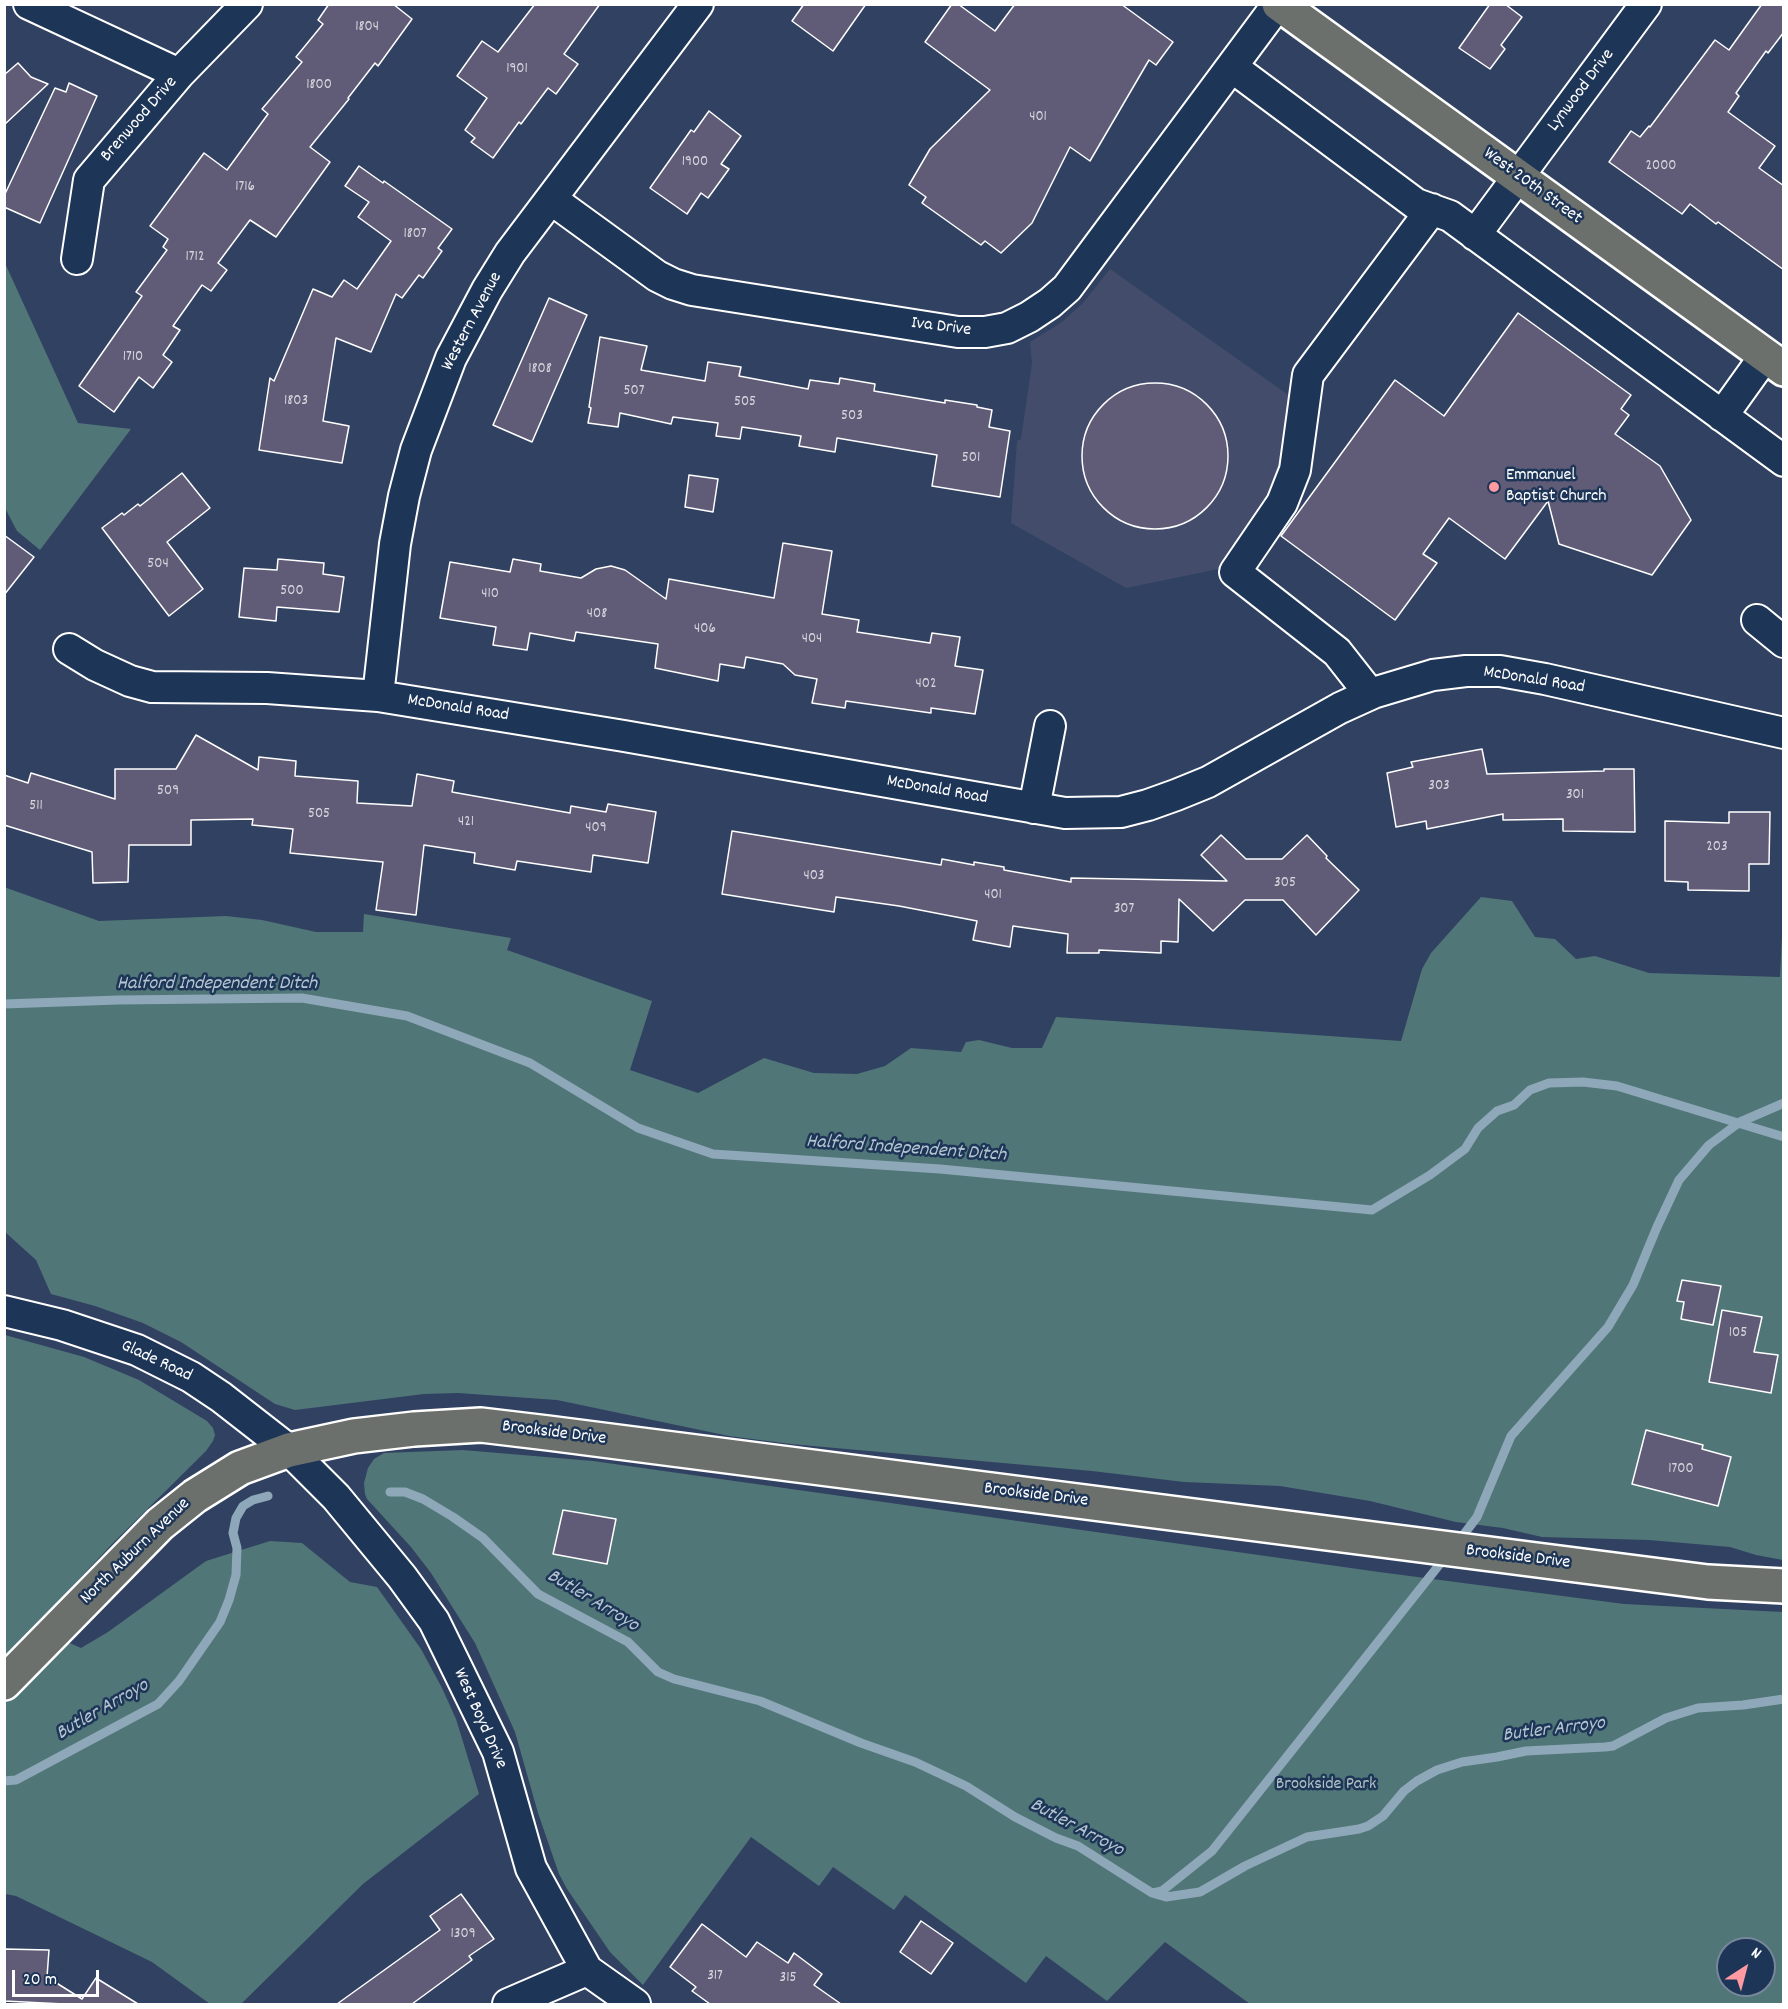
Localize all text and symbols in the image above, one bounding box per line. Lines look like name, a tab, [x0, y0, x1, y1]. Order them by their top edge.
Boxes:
house number: 1804	[355, 19, 379, 37]
street label: Lynwood Drive	[1544, 45, 1620, 137]
house number: 1901	[506, 61, 528, 79]
street label: Brenwood Drive	[97, 73, 183, 167]
house number: 1800	[306, 77, 332, 95]
house number: 401	[1029, 109, 1047, 127]
street label: West 20th Street	[1478, 144, 1586, 230]
house number: 1900	[682, 154, 708, 172]
house number: 2000	[1645, 158, 1677, 176]
house number: 1716	[235, 179, 255, 197]
house number: 1807	[403, 226, 427, 244]
house number: 1712	[186, 249, 204, 267]
street label: Western Avenue	[438, 269, 508, 375]
street label: Iva Drive	[910, 314, 972, 342]
house number: 1710	[123, 349, 143, 367]
house number: 1808	[528, 361, 552, 379]
house number: 507	[624, 383, 644, 401]
house number: 1803	[284, 393, 308, 411]
house number: 505	[734, 394, 756, 412]
house number: 503	[841, 408, 863, 426]
house number: 501	[962, 450, 980, 468]
place label: Emmanuel Baptist Church	[1506, 466, 1607, 508]
marker: Emmanuel Baptist Church	[1487, 480, 1501, 494]
house number: 504	[147, 556, 169, 574]
house number: 500	[280, 583, 304, 601]
house number: 410	[481, 586, 499, 604]
house number: 408	[587, 606, 607, 624]
house number: 406	[694, 621, 716, 639]
house number: 404	[802, 631, 822, 649]
street label: McDonald Road	[1482, 662, 1586, 700]
house number: 402	[916, 676, 936, 694]
street label: McDonald Road	[406, 690, 510, 728]
street label: McDonald Road	[885, 771, 989, 811]
house number: 303	[1428, 778, 1450, 796]
house number: 509	[157, 783, 179, 801]
house number: 301	[1566, 787, 1584, 805]
house number: 511	[29, 798, 43, 816]
house number: 505	[308, 806, 330, 824]
house number: 421	[458, 814, 474, 832]
house number: 409	[585, 820, 607, 838]
house number: 203	[1706, 839, 1728, 857]
house number: 403	[803, 868, 825, 886]
house number: 305	[1274, 875, 1296, 893]
house number: 401	[984, 887, 1002, 905]
house number: 307	[1114, 901, 1134, 919]
water label: Halford Independent Ditch	[117, 973, 317, 997]
water label: Halford Independent Ditch	[805, 1131, 1007, 1169]
house number: 105	[1729, 1325, 1747, 1343]
street label: Glade Road	[117, 1336, 195, 1388]
street label: Brookside Drive	[501, 1417, 607, 1451]
house number: 1700	[1668, 1461, 1694, 1479]
street label: Brookside Drive	[983, 1479, 1089, 1513]
street label: North Auburn Avenue	[77, 1494, 195, 1610]
street label: Brookside Drive	[1465, 1541, 1571, 1575]
water label: Butler Arroyo	[542, 1565, 642, 1639]
street label: West Boyd Drive	[447, 1665, 511, 1773]
water label: Butler Arroyo	[53, 1675, 153, 1747]
water label: Butler Arroyo	[1502, 1713, 1606, 1749]
park label: Brookside Park	[1276, 1775, 1376, 1797]
water label: Butler Arroyo	[1025, 1794, 1127, 1864]
house number: 1309	[451, 1926, 475, 1944]
north arrow	[1716, 1937, 1776, 1997]
text: N	[1746, 1942, 1766, 1965]
scale bar	[15, 1958, 102, 1996]
text: 20 m	[23, 1968, 57, 1993]
house number: 317	[707, 1968, 723, 1986]
house number: 315	[780, 1970, 796, 1988]

